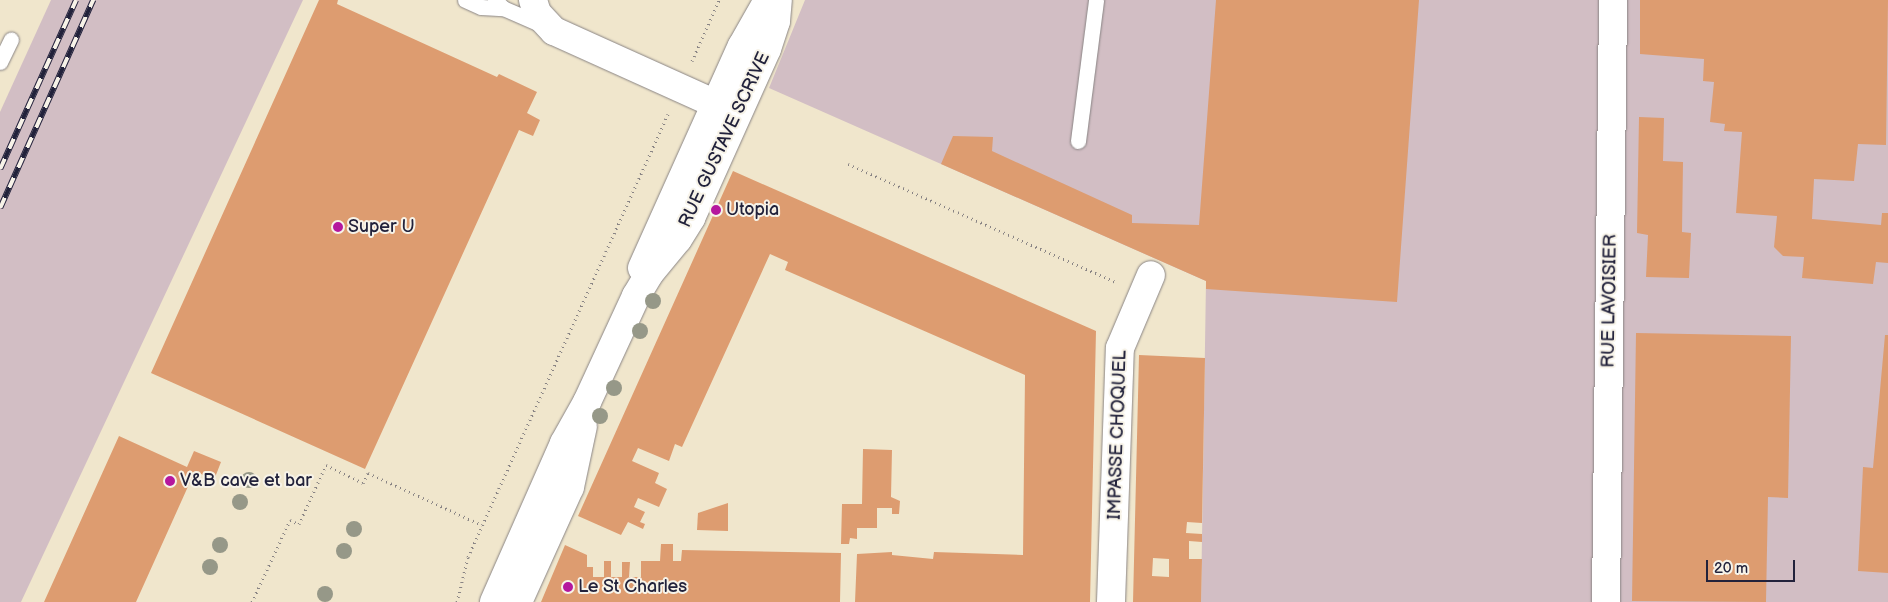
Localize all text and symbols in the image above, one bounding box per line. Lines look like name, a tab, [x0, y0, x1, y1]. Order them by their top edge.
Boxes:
street label: RUE GUSTAVE SCRIVE	[675, 49, 775, 231]
place label: Utopia	[726, 199, 779, 221]
marker: Utopia	[710, 204, 722, 216]
place label: Super U	[348, 216, 415, 238]
marker: Super U	[332, 221, 344, 233]
street label: RUE LAVOISIER	[1598, 234, 1622, 368]
street label: IMPASSE CHOQUEL	[1104, 350, 1132, 520]
place label: V&B cave et bar	[180, 470, 312, 492]
marker: V&B cave et bar	[164, 475, 176, 487]
scale bar	[1708, 550, 1797, 582]
text: 20 m	[1714, 559, 1748, 578]
place label: Le St Charles	[578, 576, 688, 598]
marker: Le St Charles	[562, 581, 574, 593]

